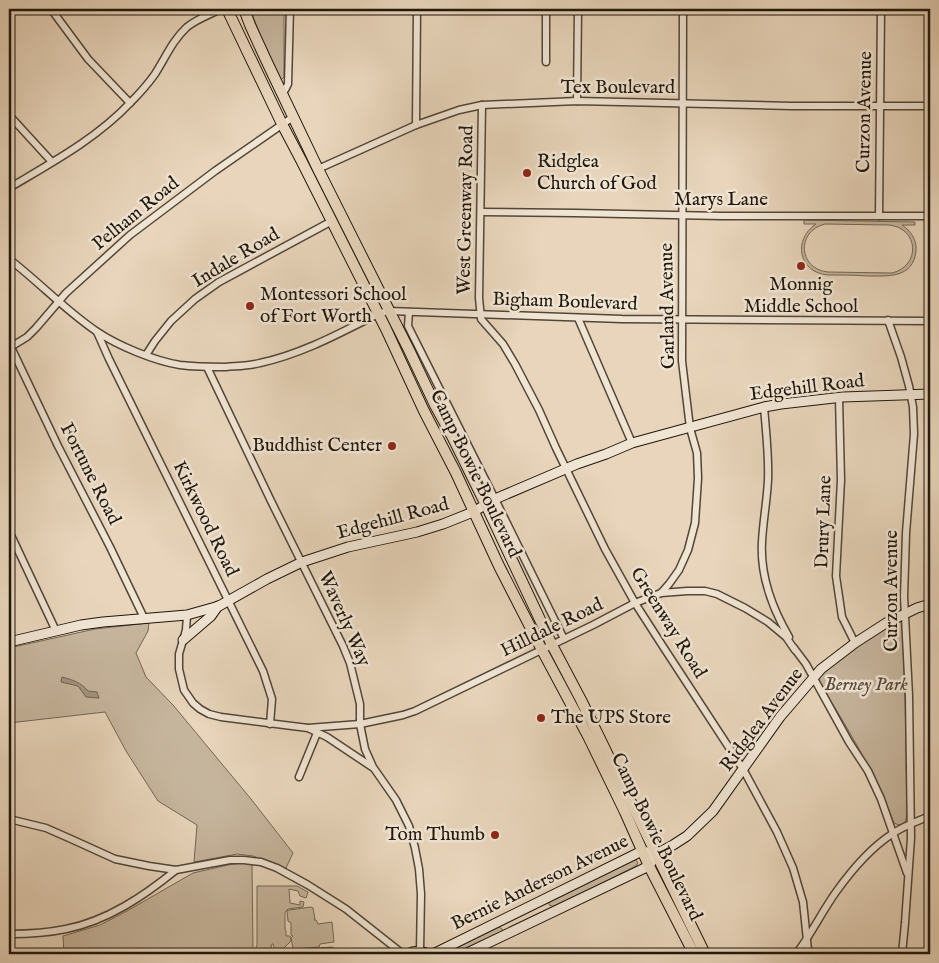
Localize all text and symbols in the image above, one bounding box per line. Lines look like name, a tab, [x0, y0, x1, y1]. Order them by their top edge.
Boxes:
street label: Curzon Avenue	[852, 51, 878, 173]
street label: Tex Boulevard	[561, 76, 676, 100]
street label: West Greenway Road	[453, 124, 479, 295]
place label: Ridglea Church of God	[537, 150, 657, 196]
marker: Ridglea Church of God	[521, 167, 533, 179]
street label: Pelham Road	[88, 171, 185, 256]
street label: Marys Lane	[674, 188, 768, 212]
street label: Indale Road	[188, 222, 285, 293]
street label: Garland Avenue	[655, 242, 681, 369]
marker: Monnig Middle School	[795, 260, 807, 272]
place label: Monnig Middle School	[744, 273, 859, 319]
place label: Montessori School of Fort Worth	[260, 283, 407, 329]
street label: Bigham Boulevard	[492, 287, 639, 317]
marker: Montessori School of Fort Worth	[244, 300, 256, 312]
street label: Edgehill Road	[748, 369, 866, 407]
street label: Camp Bowie Boulevard	[424, 386, 526, 563]
street label: Fortune Road	[54, 419, 126, 530]
place label: Buddhist Center	[252, 434, 382, 458]
marker: Buddhist Center	[386, 440, 398, 452]
street label: Kirkwood Road	[167, 457, 244, 582]
street label: Drury Lane	[810, 475, 838, 569]
street label: Edgehill Road	[334, 492, 452, 545]
street label: Curzon Avenue	[880, 530, 904, 652]
street label: Greenway Road	[624, 563, 712, 684]
street label: Waverly Way	[312, 568, 376, 671]
street label: Hilldale Road	[497, 593, 608, 663]
street label: Ridglea Avenue	[715, 663, 809, 777]
park label: Berney Park	[824, 673, 908, 697]
place label: The UPS Store	[551, 706, 671, 730]
marker: The UPS Store	[535, 712, 547, 724]
street label: Camp Bowie Boulevard	[605, 749, 707, 926]
place label: Tom Thumb	[385, 823, 485, 847]
marker: Tom Thumb	[489, 829, 501, 841]
street label: Bernie Anderson Avenue	[447, 830, 633, 936]

